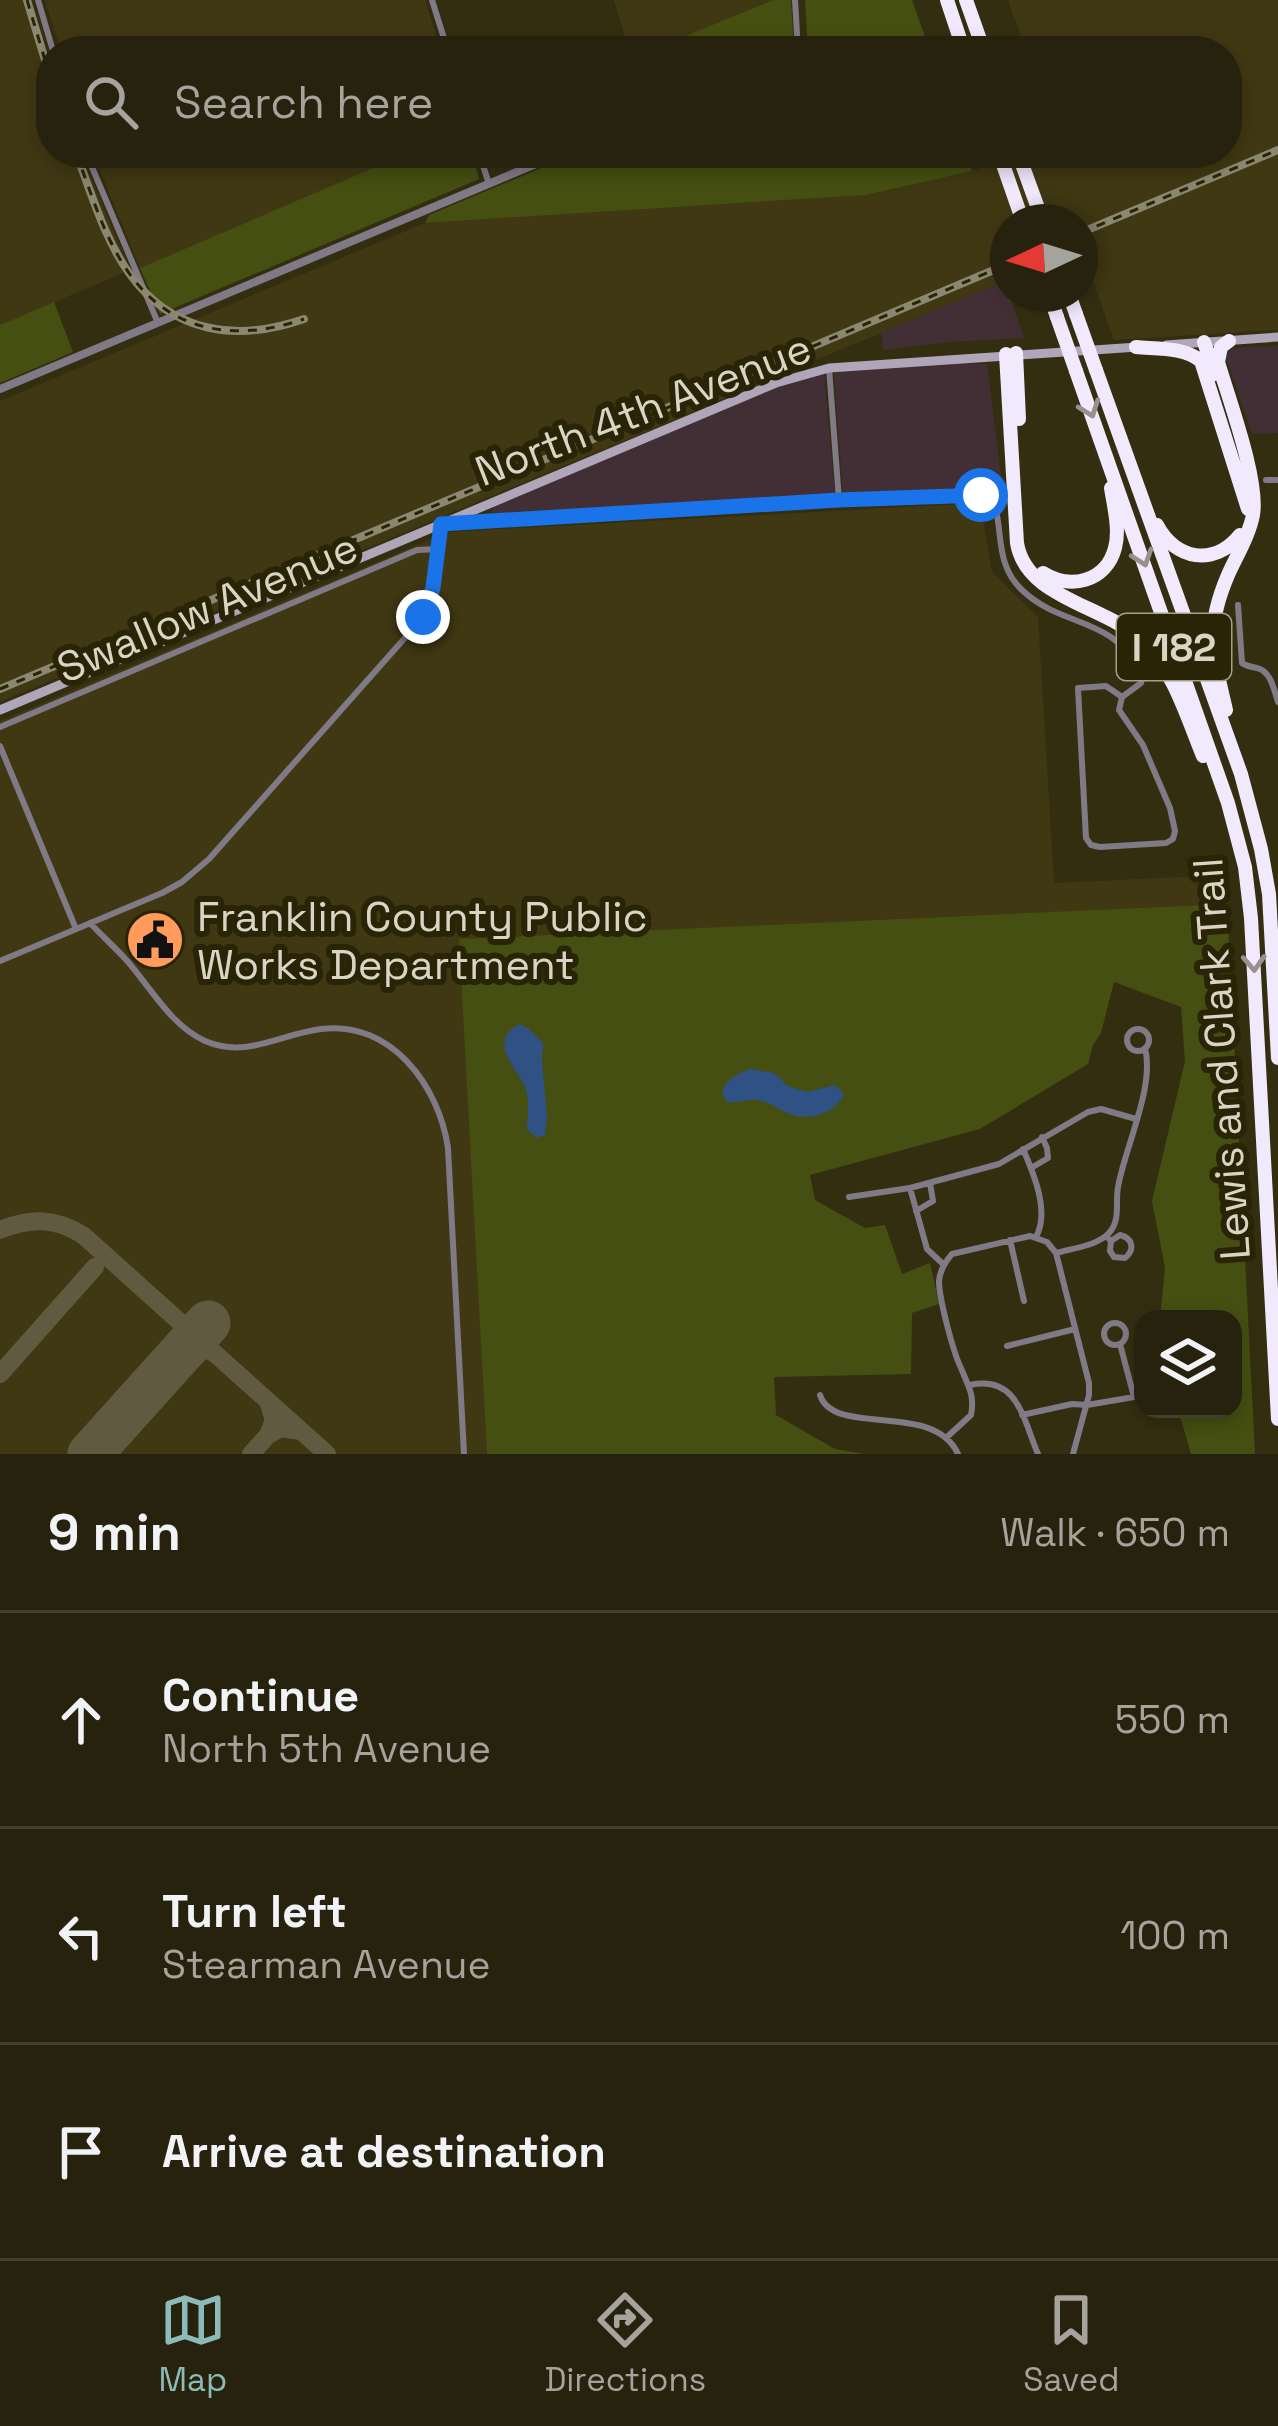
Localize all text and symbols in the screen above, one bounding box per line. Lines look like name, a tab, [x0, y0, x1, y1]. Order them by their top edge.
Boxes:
search box	[36, 36, 1242, 168]
icon: search	[78, 69, 144, 135]
text: Search here	[174, 74, 433, 131]
north arrow	[990, 204, 1098, 312]
street label: North 4th Avenue	[468, 321, 819, 498]
one-way arrow	[1076, 398, 1100, 419]
route start	[954, 468, 1008, 522]
street label: Swallow Avenue	[49, 520, 366, 695]
one-way arrow	[1128, 547, 1153, 568]
route end	[396, 590, 450, 644]
road number: I 182	[1117, 614, 1231, 680]
street label: Lewis and Clark Trail	[1181, 856, 1262, 1262]
place label: Franklin County Public Works Department	[197, 890, 648, 991]
public building icon: Franklin County Public Works Department	[124, 909, 186, 971]
one-way arrow	[1240, 954, 1266, 973]
map controls	[1134, 1310, 1242, 1418]
button: layers	[1134, 1310, 1242, 1418]
text: 9 min	[48, 1500, 181, 1565]
text: Walk · 650 m	[1000, 1508, 1230, 1557]
text: Continue	[162, 1667, 359, 1724]
icon: ahead	[48, 1687, 114, 1753]
text: 550 m	[1115, 1695, 1230, 1744]
text: North 5th Avenue	[162, 1724, 491, 1773]
text: Turn left	[162, 1883, 347, 1940]
icon: left	[48, 1903, 114, 1969]
text: 100 m	[1120, 1911, 1230, 1960]
text: Stearman Avenue	[162, 1940, 490, 1989]
icon: arrive	[48, 2119, 114, 2185]
text: Arrive at destination	[162, 2123, 606, 2180]
tab: Map	[159, 2287, 227, 2401]
tab: Directions	[544, 2287, 706, 2401]
tab: Saved	[1023, 2287, 1119, 2401]

